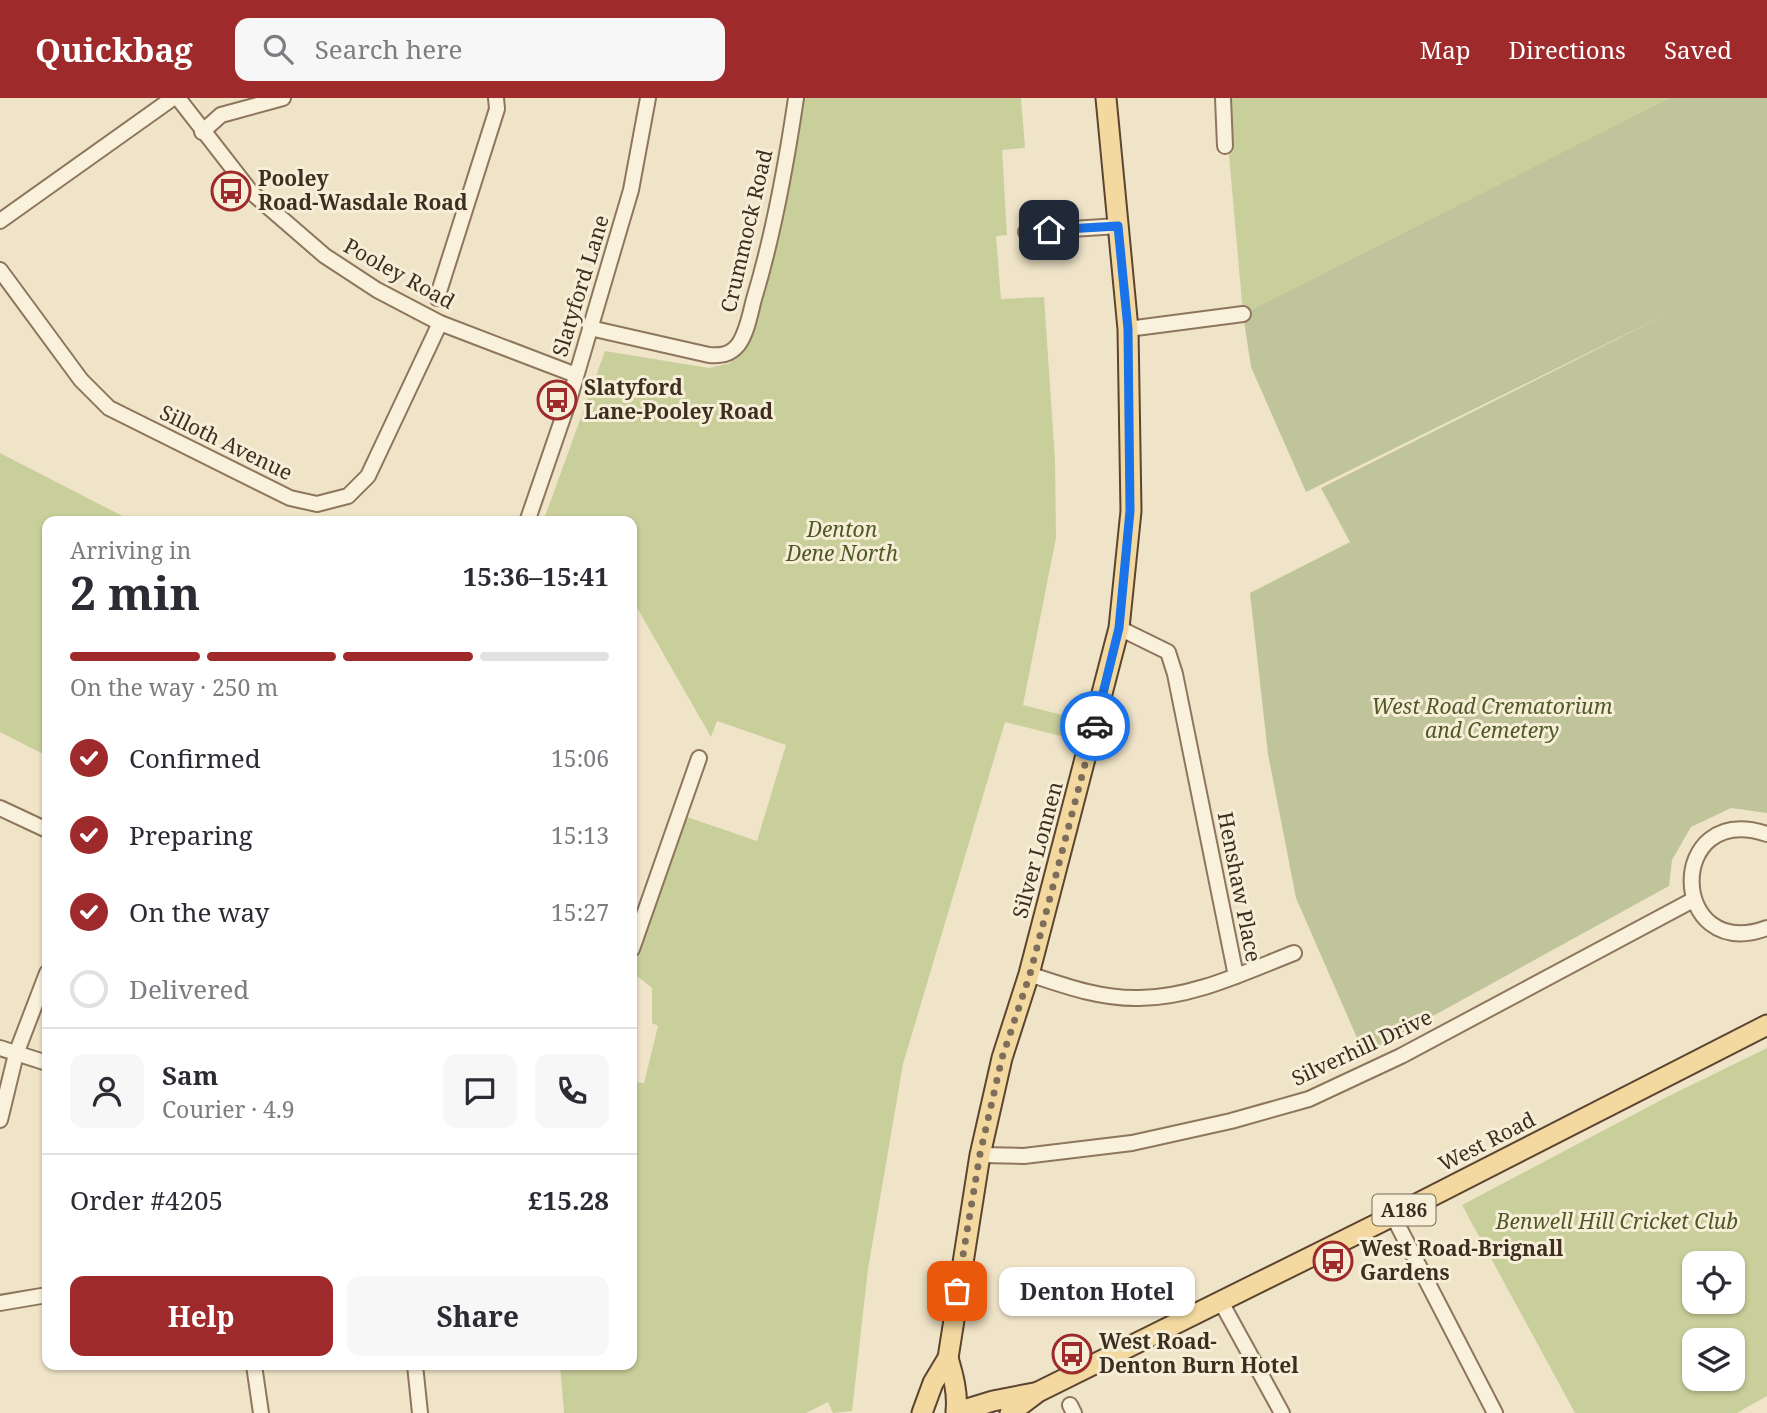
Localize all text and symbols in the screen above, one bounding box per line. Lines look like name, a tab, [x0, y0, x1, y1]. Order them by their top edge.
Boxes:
search box	[235, 18, 725, 81]
text: Quickbag	[35, 27, 193, 72]
icon: search	[259, 30, 297, 68]
text: Search here	[315, 31, 462, 67]
text: Map	[1420, 33, 1471, 66]
text: Directions	[1509, 33, 1626, 66]
text: Saved	[1664, 33, 1732, 66]
street label: Crummock Road	[714, 146, 778, 315]
place label: Pooley Road-Wasdale Road	[258, 164, 468, 216]
bus stop icon: Pooley Road-Wasdale Road	[210, 170, 252, 212]
pin	[1019, 200, 1079, 260]
street label: Slatyford Lane	[545, 211, 615, 360]
icon: home	[1030, 211, 1068, 249]
street label: Pooley Road	[339, 231, 460, 315]
place label: Slatyford Lane-Pooley Road	[584, 373, 774, 425]
bus stop icon: Slatyford Lane-Pooley Road	[536, 379, 578, 421]
street label: Silloth Avenue	[155, 398, 298, 486]
park label: Denton Dene North	[785, 515, 899, 567]
text: Arriving in	[70, 534, 191, 566]
text: 15:36–15:41	[463, 558, 609, 594]
text: 2 min	[70, 561, 200, 623]
text: On the way · 250 m	[70, 671, 278, 703]
courier	[1060, 691, 1130, 761]
park label: West Road Crematorium and Cemetery	[1371, 692, 1613, 744]
icon: car	[1076, 707, 1114, 745]
icon: check	[70, 739, 108, 777]
text: Confirmed	[129, 740, 261, 776]
text: 15:06	[551, 742, 609, 774]
street label: Silver Lonnen	[1005, 778, 1069, 921]
street label: Henshaw Place	[1212, 809, 1268, 964]
icon: check	[70, 816, 108, 854]
text: Preparing	[129, 817, 253, 853]
text: 15:13	[551, 819, 609, 851]
icon: check	[70, 893, 108, 931]
text: On the way	[129, 894, 269, 930]
text: 15:27	[551, 896, 609, 928]
text: Delivered	[129, 971, 249, 1007]
street label: Silverhill Drive	[1287, 1002, 1436, 1092]
button: person	[70, 1054, 144, 1128]
button: chat	[443, 1054, 517, 1128]
button: phone	[535, 1054, 609, 1128]
text: Sam	[162, 1057, 218, 1093]
text: Courier · 4.9	[162, 1093, 295, 1125]
street label: West Road	[1433, 1105, 1540, 1177]
text: Order #4205	[70, 1182, 223, 1218]
text: £15.28	[528, 1182, 609, 1218]
road number: A186	[1372, 1194, 1436, 1226]
park label: Benwell Hill Cricket Club	[1495, 1207, 1738, 1235]
place label: West Road-Brignall Gardens	[1360, 1234, 1564, 1286]
bus stop icon: West Road-Brignall Gardens	[1312, 1240, 1354, 1282]
map controls	[1682, 1251, 1745, 1391]
button: locate	[1682, 1251, 1745, 1314]
pin	[927, 1261, 987, 1321]
callout: Denton Hotel	[999, 1266, 1195, 1316]
icon: bag	[938, 1272, 976, 1310]
text: Denton Hotel	[1020, 1275, 1174, 1307]
button: Help	[70, 1276, 333, 1356]
button: Share	[347, 1276, 609, 1356]
place label: West Road- Denton Burn Hotel	[1099, 1327, 1299, 1379]
button: layers	[1682, 1328, 1745, 1391]
bus stop icon: West Road- Denton Burn Hotel	[1051, 1333, 1093, 1375]

